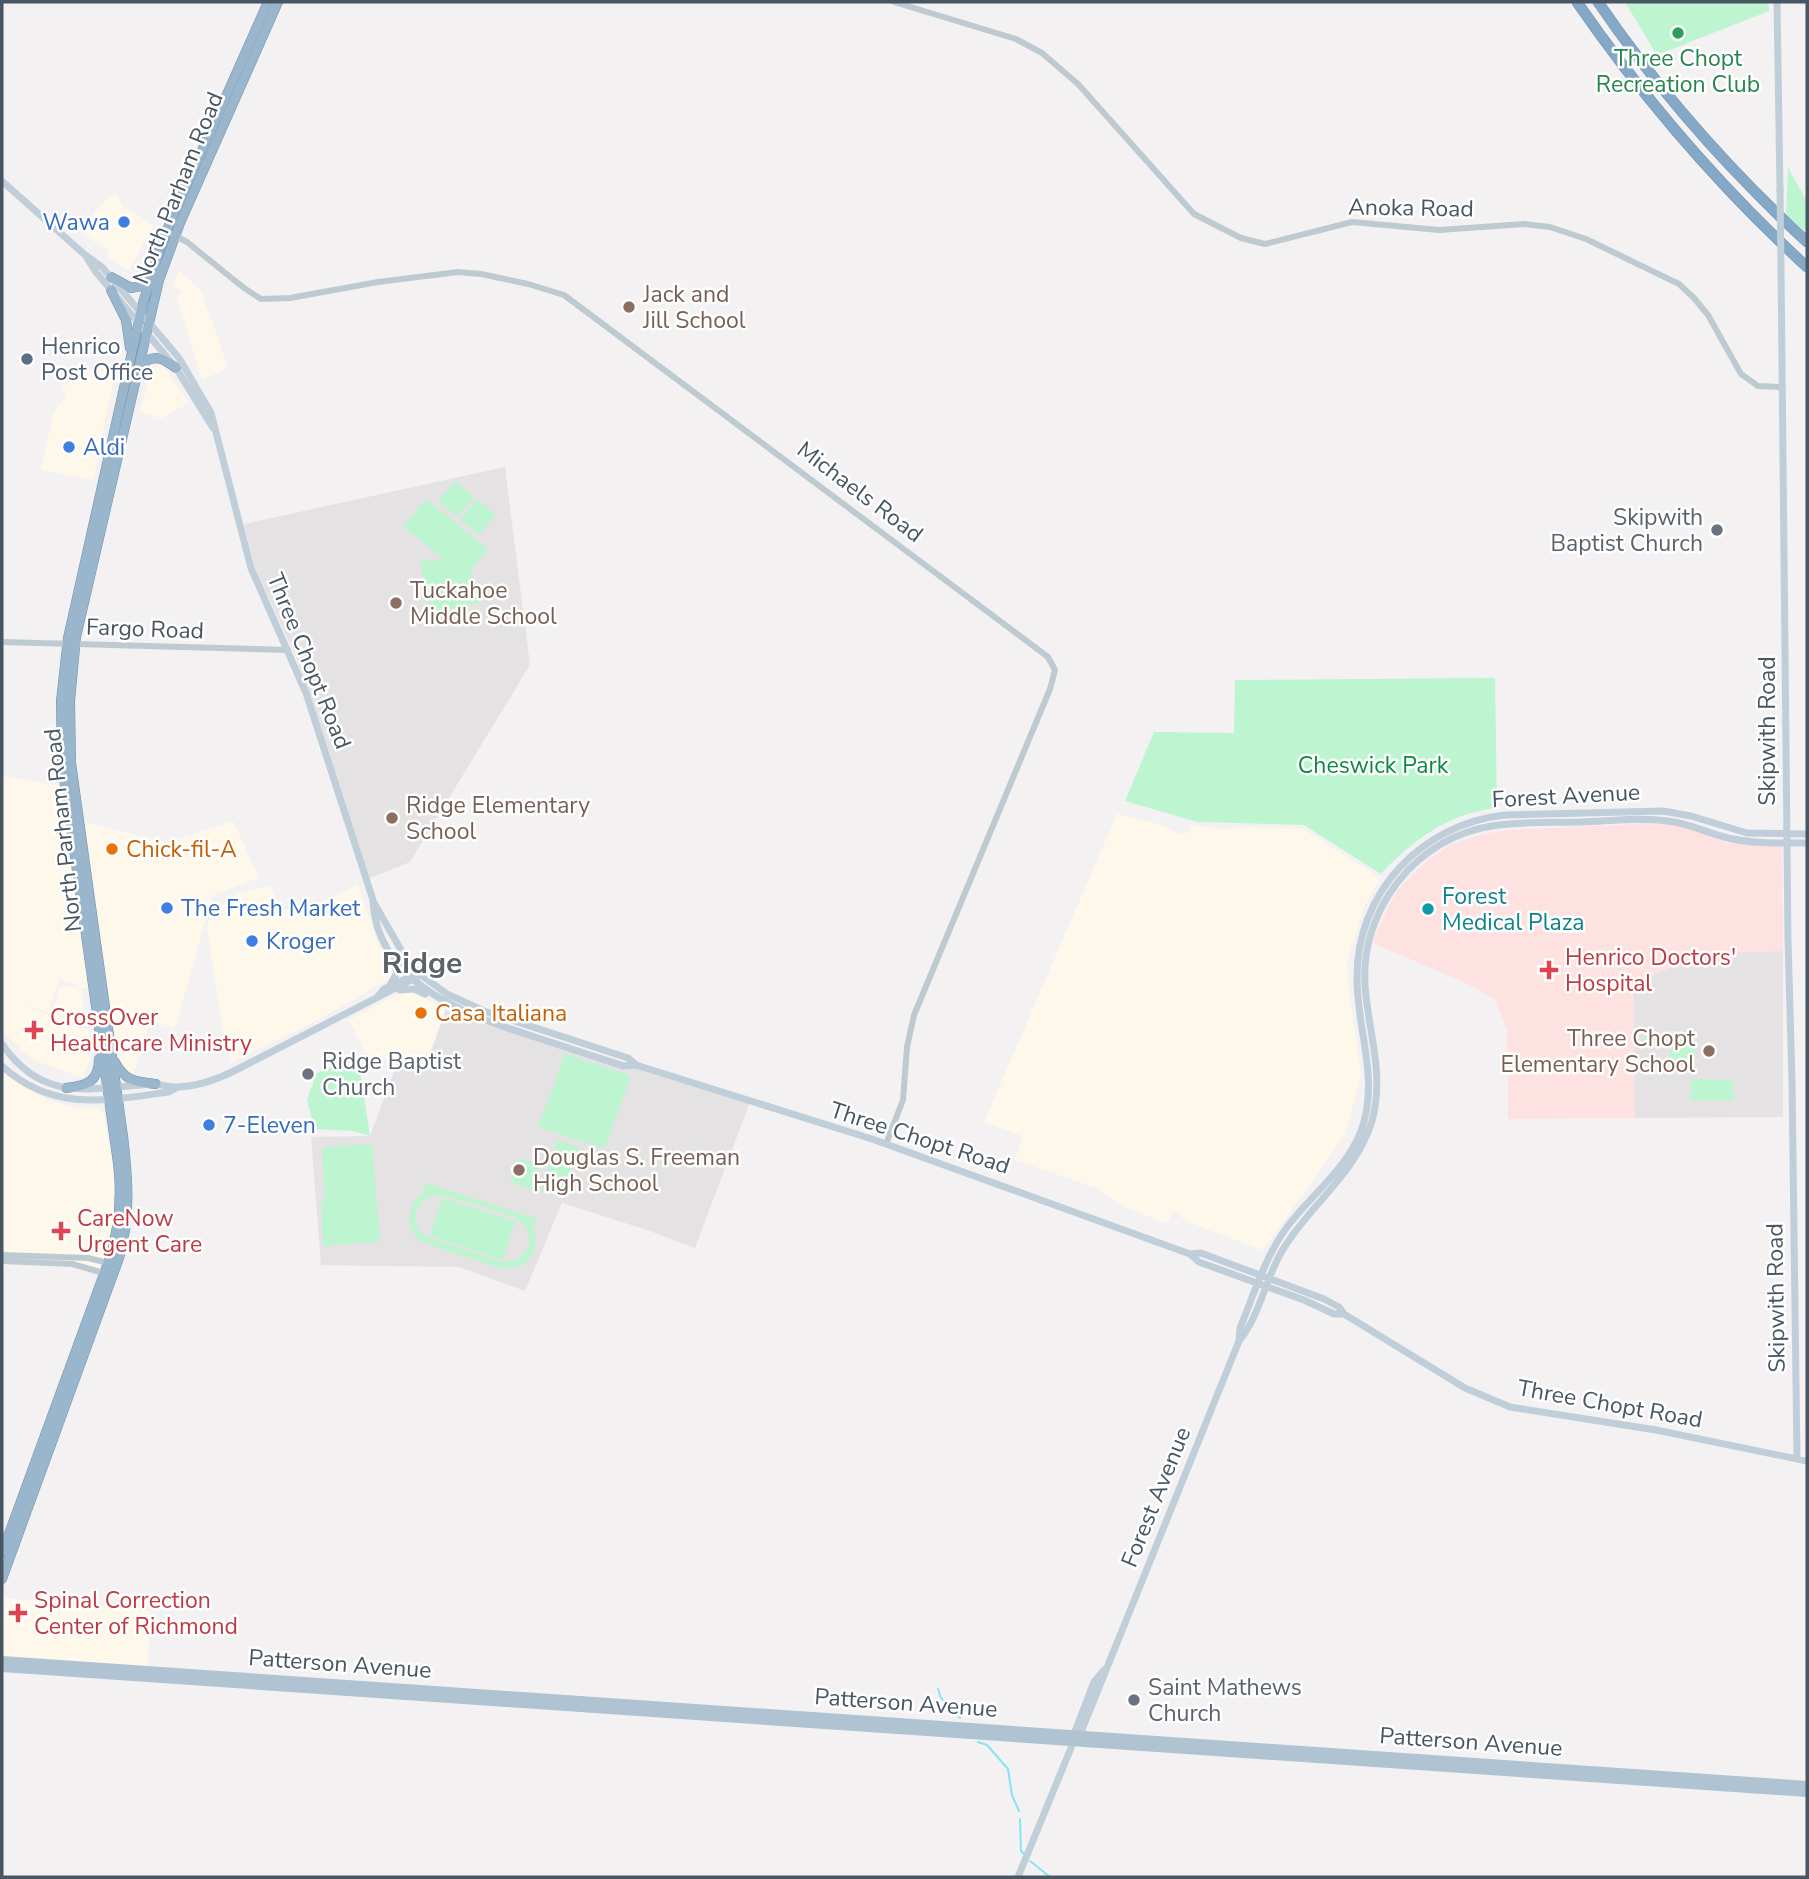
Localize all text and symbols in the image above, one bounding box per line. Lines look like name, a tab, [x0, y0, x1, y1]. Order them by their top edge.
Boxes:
marker: Three Chopt Recreation Club	[1670, 25, 1686, 41]
place label: Three Chopt Recreation Club	[1596, 43, 1760, 100]
street label: North Parham Road	[125, 87, 231, 289]
street label: Anoka Road	[1348, 191, 1474, 225]
place label: Wawa	[43, 207, 110, 238]
marker: Wawa	[116, 214, 132, 230]
place label: Jack and Jill School	[642, 279, 746, 336]
marker: Jack and Jill School	[621, 299, 637, 315]
place label: Henrico Post Office	[41, 331, 153, 388]
marker: Henrico Post Office	[19, 351, 35, 367]
place label: Aldi	[83, 432, 125, 463]
street label: Michaels Road	[791, 434, 929, 550]
marker: Aldi	[61, 439, 77, 455]
place label: Skipwith Baptist Church	[1550, 502, 1703, 559]
marker: Skipwith Baptist Church	[1709, 522, 1725, 538]
street label: Three Chopt Road	[260, 568, 358, 754]
place label: Tuckahoe Middle School	[410, 575, 557, 632]
marker: Tuckahoe Middle School	[388, 595, 404, 611]
street label: Fargo Road	[85, 611, 205, 647]
street label: Skipwith Road	[1752, 656, 1783, 806]
street label: North Parham Road	[37, 727, 89, 933]
park label: Cheswick Park	[1298, 750, 1449, 781]
street label: Forest Avenue	[1491, 777, 1641, 815]
place label: Ridge Elementary School	[406, 790, 590, 847]
marker: Ridge Elementary School	[384, 810, 400, 826]
place label: Chick-fil-A	[126, 834, 237, 865]
marker: Chick-fil-A	[104, 841, 120, 857]
place label: Forest Medical Plaza	[1442, 881, 1584, 938]
place label: The Fresh Market	[181, 893, 361, 924]
marker: The Fresh Market	[159, 900, 175, 916]
marker: Forest Medical Plaza	[1420, 901, 1436, 917]
place label: Kroger	[266, 926, 336, 957]
marker: Kroger	[244, 933, 260, 949]
place label: Henrico Doctors' Hospital	[1565, 942, 1736, 999]
district label: Ridge	[382, 943, 462, 984]
marker: Henrico Doctors' Hospital	[1539, 960, 1559, 980]
place label: Casa Italiana	[435, 998, 567, 1029]
place label: CrossOver Healthcare Ministry	[50, 1002, 252, 1059]
marker: Casa Italiana	[413, 1005, 429, 1021]
marker: CrossOver Healthcare Ministry	[24, 1020, 44, 1040]
place label: Three Chopt Elementary School	[1501, 1023, 1696, 1080]
marker: Three Chopt Elementary School	[1701, 1043, 1717, 1059]
place label: Ridge Baptist Church	[322, 1046, 462, 1103]
marker: Ridge Baptist Church	[300, 1066, 316, 1082]
street label: Three Chopt Road	[826, 1094, 1014, 1182]
place label: 7-Eleven	[223, 1110, 316, 1141]
marker: 7-Eleven	[201, 1117, 217, 1133]
place label: Douglas S. Freeman High School	[533, 1142, 740, 1199]
marker: Douglas S. Freeman High School	[511, 1162, 527, 1178]
place label: CareNow Urgent Care	[77, 1203, 202, 1260]
marker: CareNow Urgent Care	[51, 1221, 71, 1241]
street label: Skipwith Road	[1759, 1223, 1793, 1373]
street label: Three Chopt Road	[1515, 1372, 1705, 1436]
street label: Forest Avenue	[1114, 1422, 1198, 1572]
place label: Spinal Correction Center of Richmond	[34, 1585, 238, 1642]
marker: Spinal Correction Center of Richmond	[8, 1603, 28, 1623]
street label: Patterson Avenue	[247, 1642, 433, 1686]
place label: Saint Mathews Church	[1148, 1672, 1302, 1729]
street label: Patterson Avenue	[813, 1681, 999, 1725]
marker: Saint Mathews Church	[1126, 1692, 1142, 1708]
street label: Patterson Avenue	[1378, 1720, 1564, 1764]

